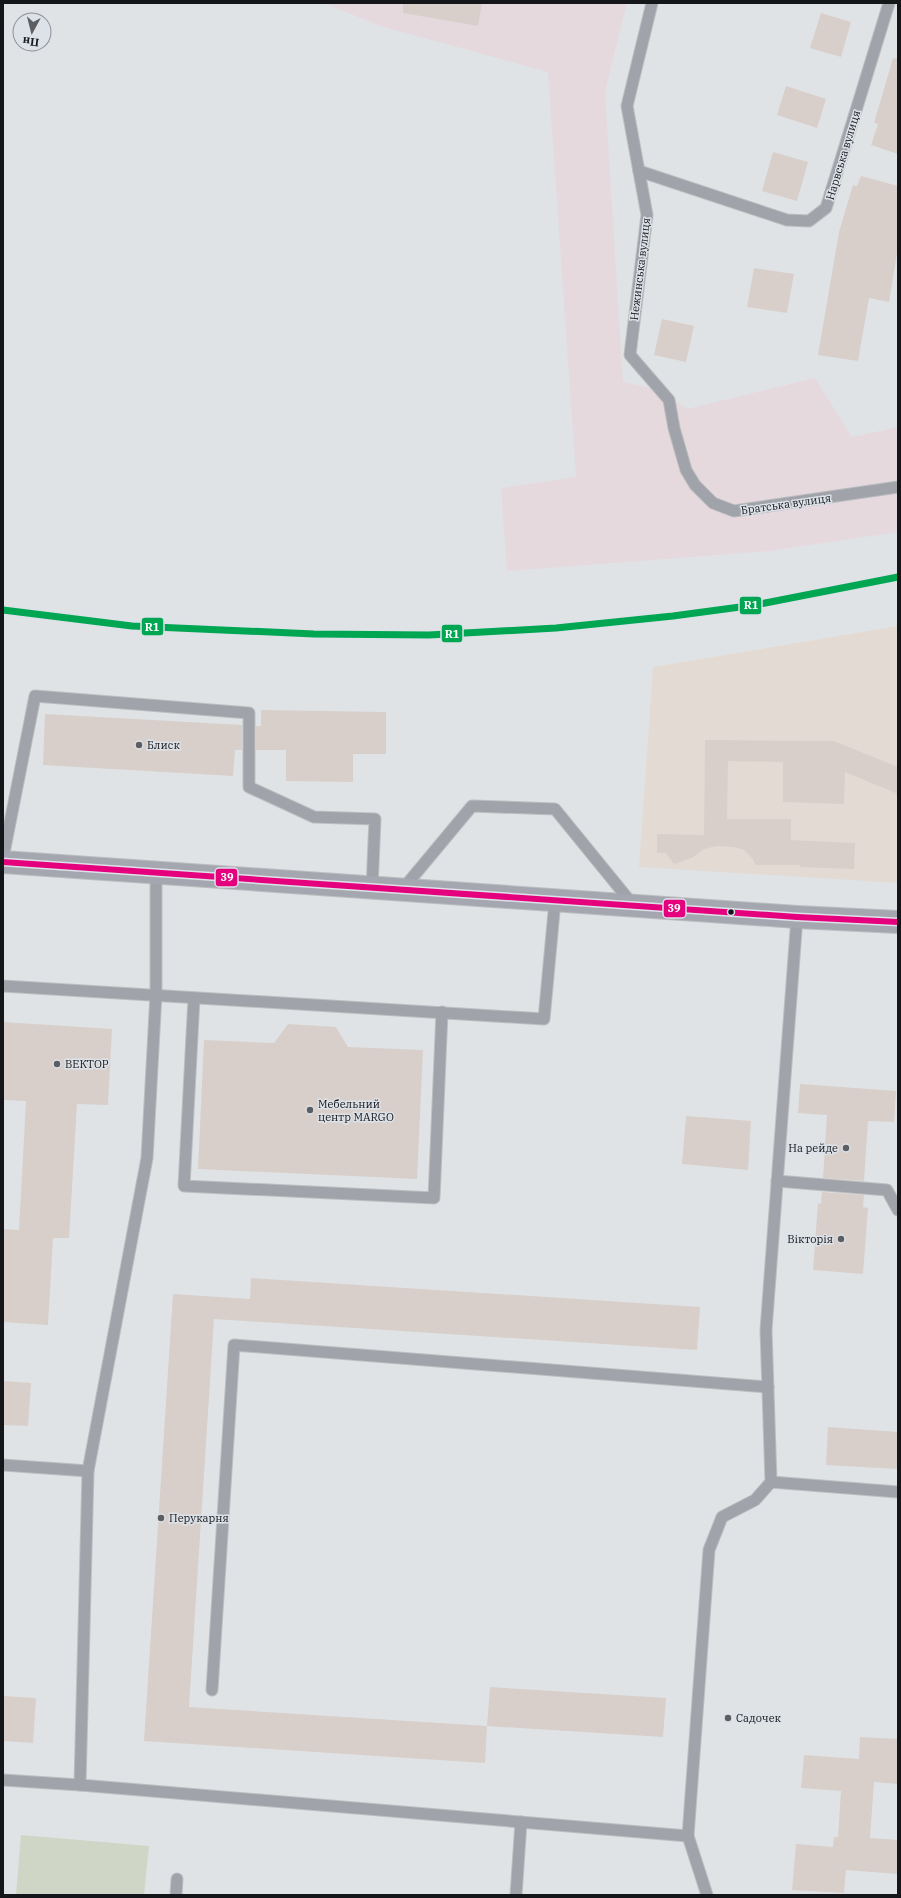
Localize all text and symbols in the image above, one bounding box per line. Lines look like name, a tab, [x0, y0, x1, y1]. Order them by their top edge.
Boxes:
north arrow	[12, 12, 52, 52]
text: Пн	[21, 34, 40, 50]
street label: Нарвська вулиця	[823, 108, 863, 202]
street label: Нежинська вулиця	[627, 217, 653, 321]
street label: Братська вулиця	[740, 491, 832, 517]
line badge: R1	[739, 596, 762, 615]
text: R1	[744, 598, 759, 612]
line badge: R1	[141, 617, 164, 636]
text: R1	[145, 620, 160, 634]
line badge: R1	[441, 624, 463, 643]
text: R1	[445, 627, 460, 641]
place label: Блиск	[147, 738, 180, 752]
marker: Блиск	[134, 740, 144, 750]
line badge: 39	[215, 868, 238, 887]
text: 39	[220, 870, 234, 884]
line badge: 39	[663, 899, 686, 918]
text: 39	[667, 901, 681, 915]
unlabelled marker	[726, 907, 736, 917]
place label: ВЕКТОР	[65, 1057, 109, 1071]
marker: ВЕКТОР	[52, 1059, 62, 1069]
place label: Мебельний центр MARGO	[318, 1097, 394, 1124]
marker: Мебельний центр MARGO	[305, 1105, 315, 1115]
place label: На рейде	[788, 1141, 838, 1155]
marker: На рейде	[841, 1143, 851, 1153]
place label: Вікторія	[787, 1232, 833, 1246]
marker: Вікторія	[836, 1234, 846, 1244]
place label: Перукарня	[169, 1511, 229, 1525]
marker: Перукарня	[156, 1513, 166, 1523]
place label: Садочек	[736, 1711, 782, 1725]
marker: Садочек	[723, 1713, 733, 1723]

